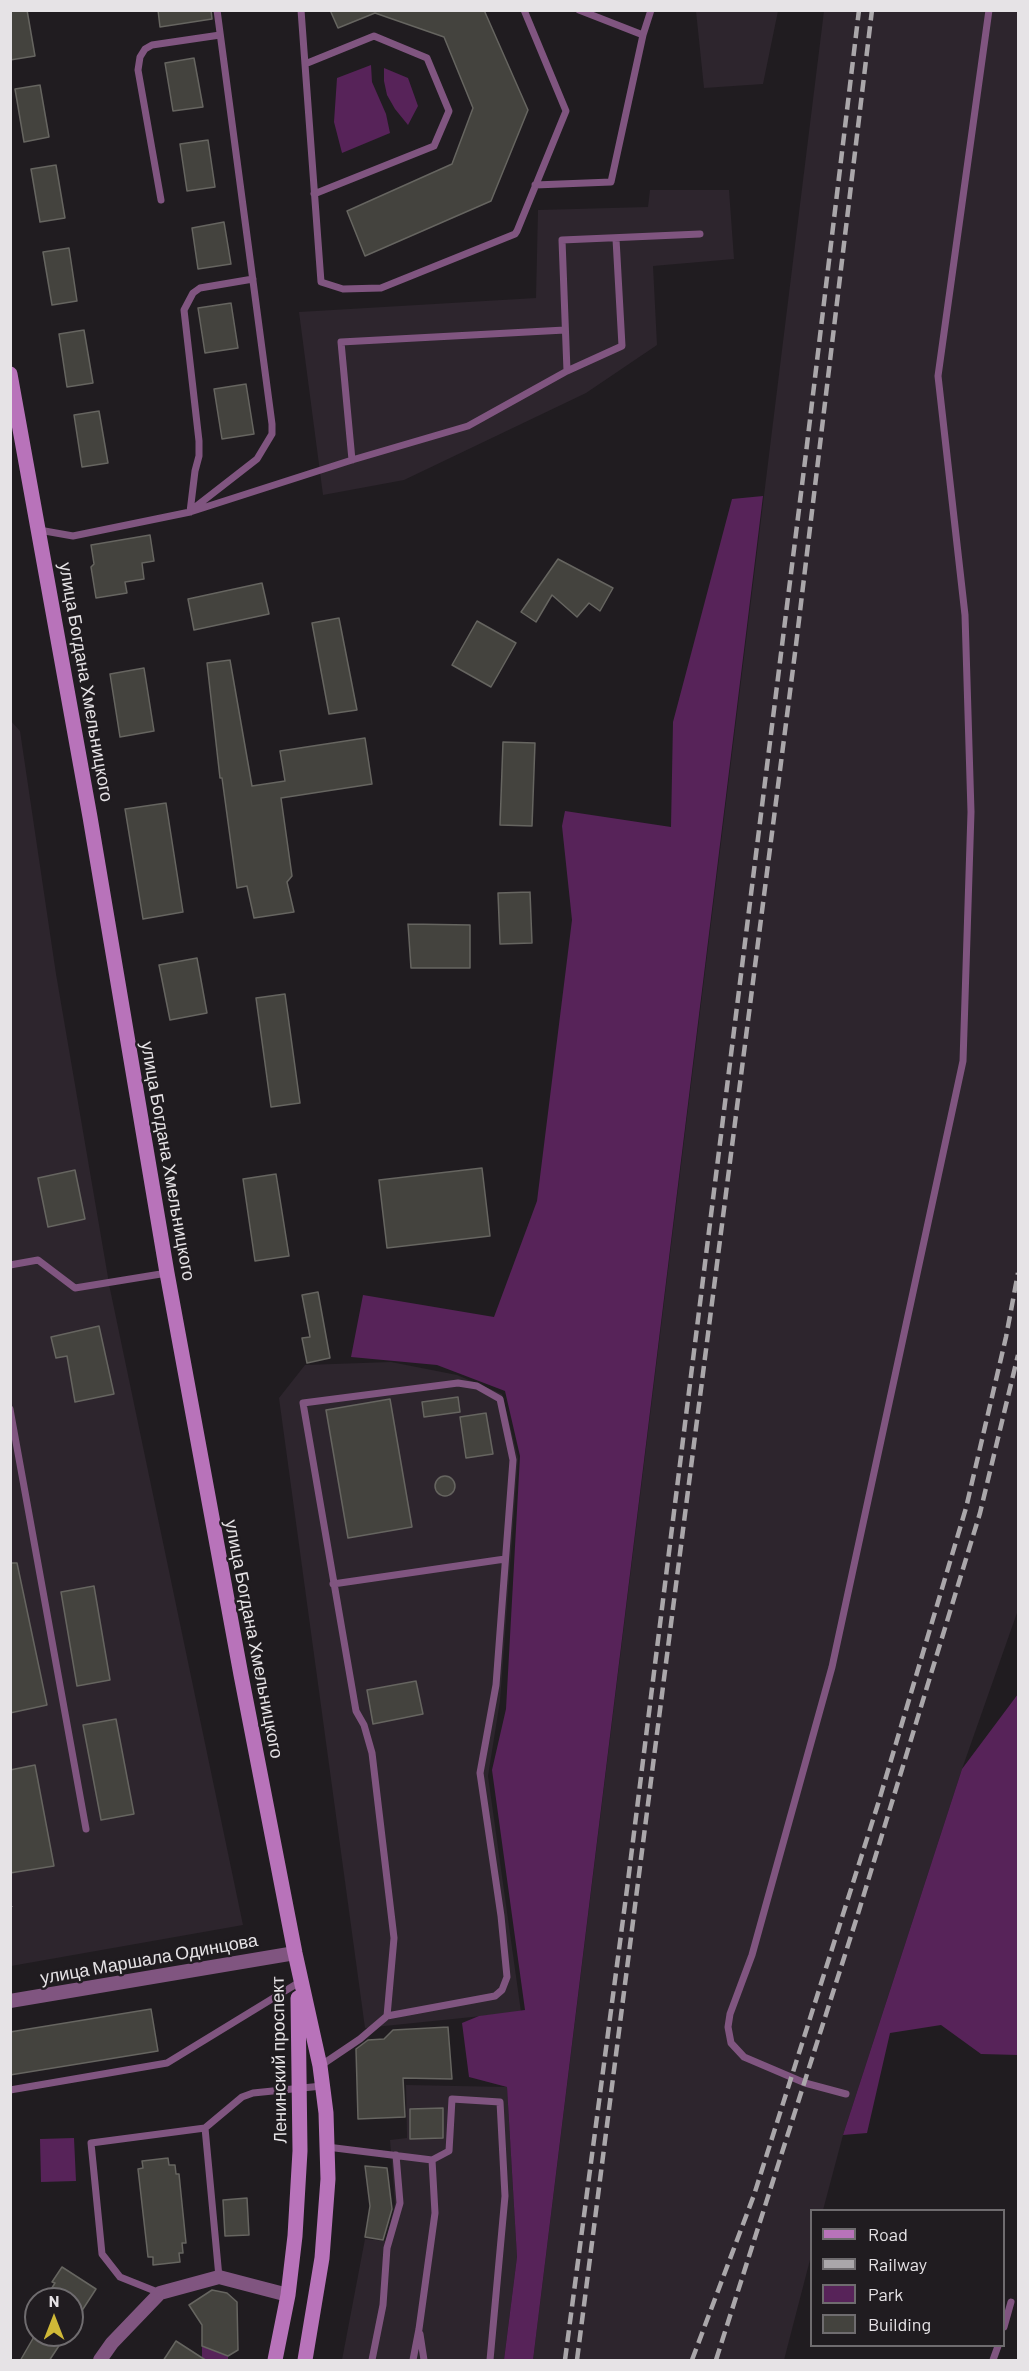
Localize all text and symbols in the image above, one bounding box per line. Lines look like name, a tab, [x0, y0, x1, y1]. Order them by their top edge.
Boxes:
street label: улица Богдана Хмельницкого	[54, 560, 118, 804]
street label: улица Богдана Хмельницкого	[136, 1039, 200, 1283]
street label: улица Богдана Хмельницкого	[220, 1518, 288, 1760]
street label: улица Маршала Одинцова	[39, 1929, 259, 1989]
street label: Ленинский проспект	[267, 1976, 291, 2144]
legend	[810, 2209, 1005, 2347]
text: Road	[868, 2223, 908, 2245]
text: Railway	[868, 2253, 927, 2275]
text: Park	[868, 2283, 903, 2305]
north arrow	[24, 2287, 84, 2347]
text: N	[49, 2291, 59, 2310]
text: Building	[868, 2313, 931, 2335]

